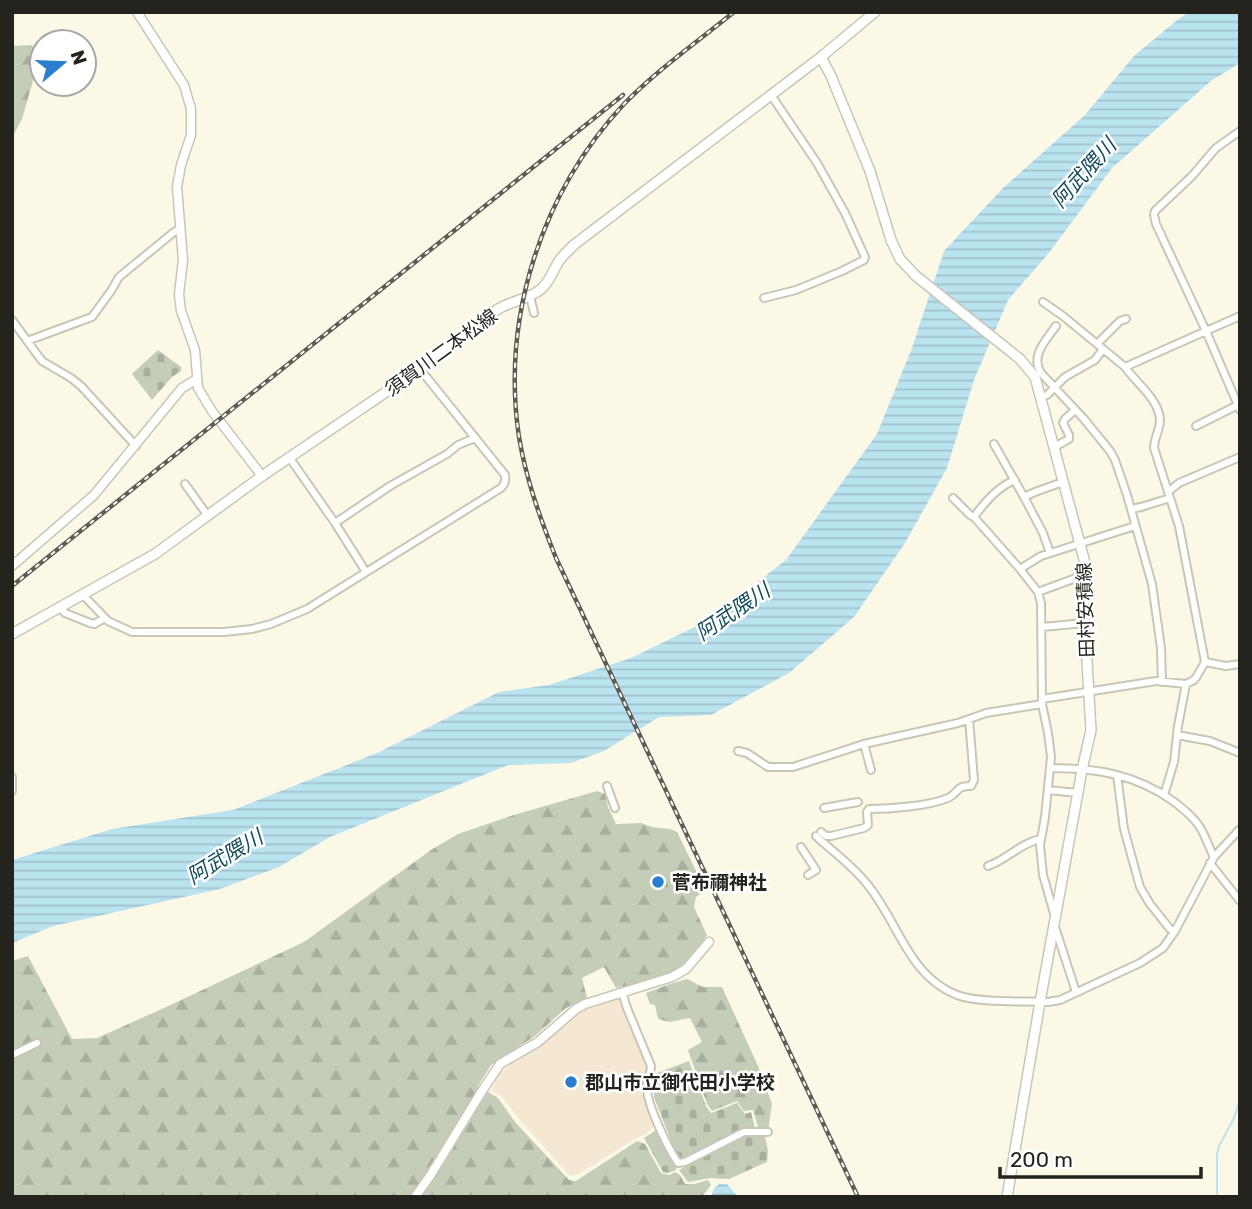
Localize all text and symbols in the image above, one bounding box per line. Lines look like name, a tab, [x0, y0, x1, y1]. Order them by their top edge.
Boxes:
north arrow	[28, 28, 98, 98]
text: N	[66, 47, 92, 68]
water label: 阿武隈川	[1046, 132, 1122, 212]
street label: 須賀川二本松線	[381, 304, 502, 401]
street label: 田村安積線	[1072, 562, 1099, 658]
water label: 阿武隈川	[691, 577, 776, 645]
water label: 阿武隈川	[182, 823, 269, 889]
place label: 菅布禰神社	[672, 871, 767, 894]
marker: 菅布禰神社	[650, 874, 666, 890]
place label: 郡山市立御代田小学校	[585, 1071, 775, 1094]
marker: 郡山市立御代田小学校	[563, 1074, 579, 1090]
scale bar	[1000, 1136, 1201, 1180]
text: 200 m	[1010, 1147, 1073, 1172]

